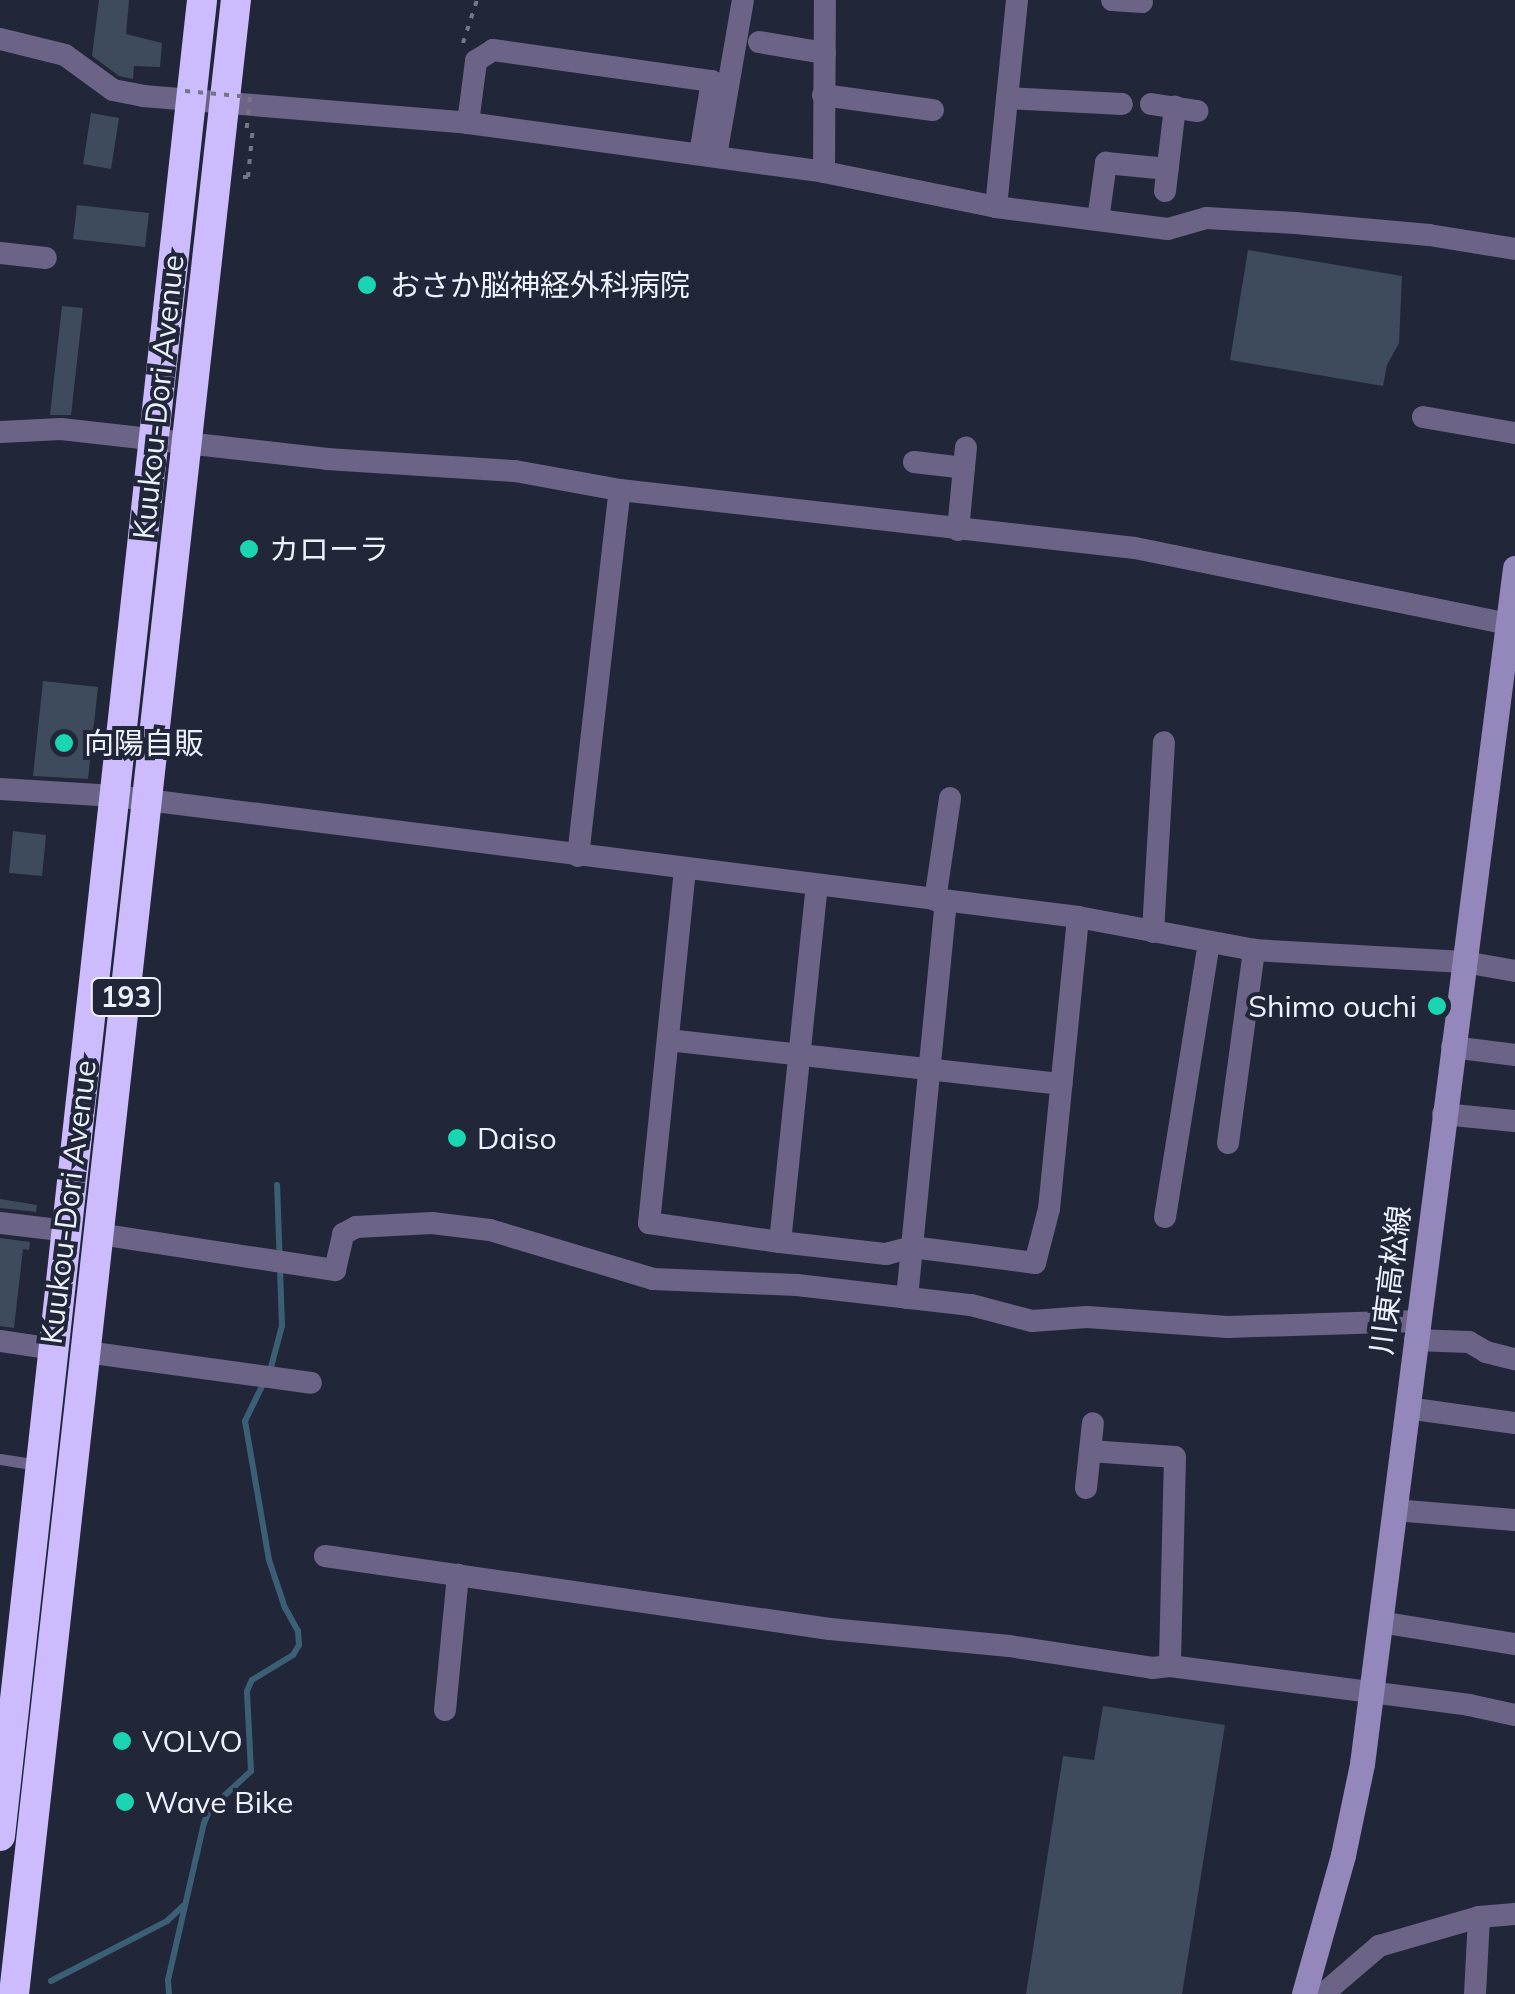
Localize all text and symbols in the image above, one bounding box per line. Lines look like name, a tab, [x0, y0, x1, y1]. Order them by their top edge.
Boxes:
street label: Kuukou-Dori Avenue	[125, 253, 191, 541]
place label: おさか脳神経外科病院	[390, 267, 690, 303]
marker: おさか脳神経外科病院	[354, 272, 380, 298]
place label: カローラ	[269, 531, 389, 567]
marker: カローラ	[238, 538, 260, 560]
place label: 向陽自販	[84, 725, 204, 761]
marker: 向陽自販	[53, 732, 75, 754]
road number: 193	[88, 974, 164, 1020]
place label: Shimo ouchi	[1248, 988, 1417, 1024]
marker: Shimo ouchi	[1426, 995, 1448, 1017]
street label: Kuukou-Dori Avenue	[33, 1058, 103, 1346]
place label: Daiso	[477, 1120, 557, 1156]
marker: Daiso	[446, 1127, 468, 1149]
street label: 川東高松線	[1363, 1203, 1417, 1357]
place label: VOLVO	[142, 1723, 243, 1759]
marker: VOLVO	[111, 1730, 133, 1752]
place label: Wave Bike	[145, 1784, 293, 1820]
marker: Wave Bike	[114, 1791, 136, 1813]

